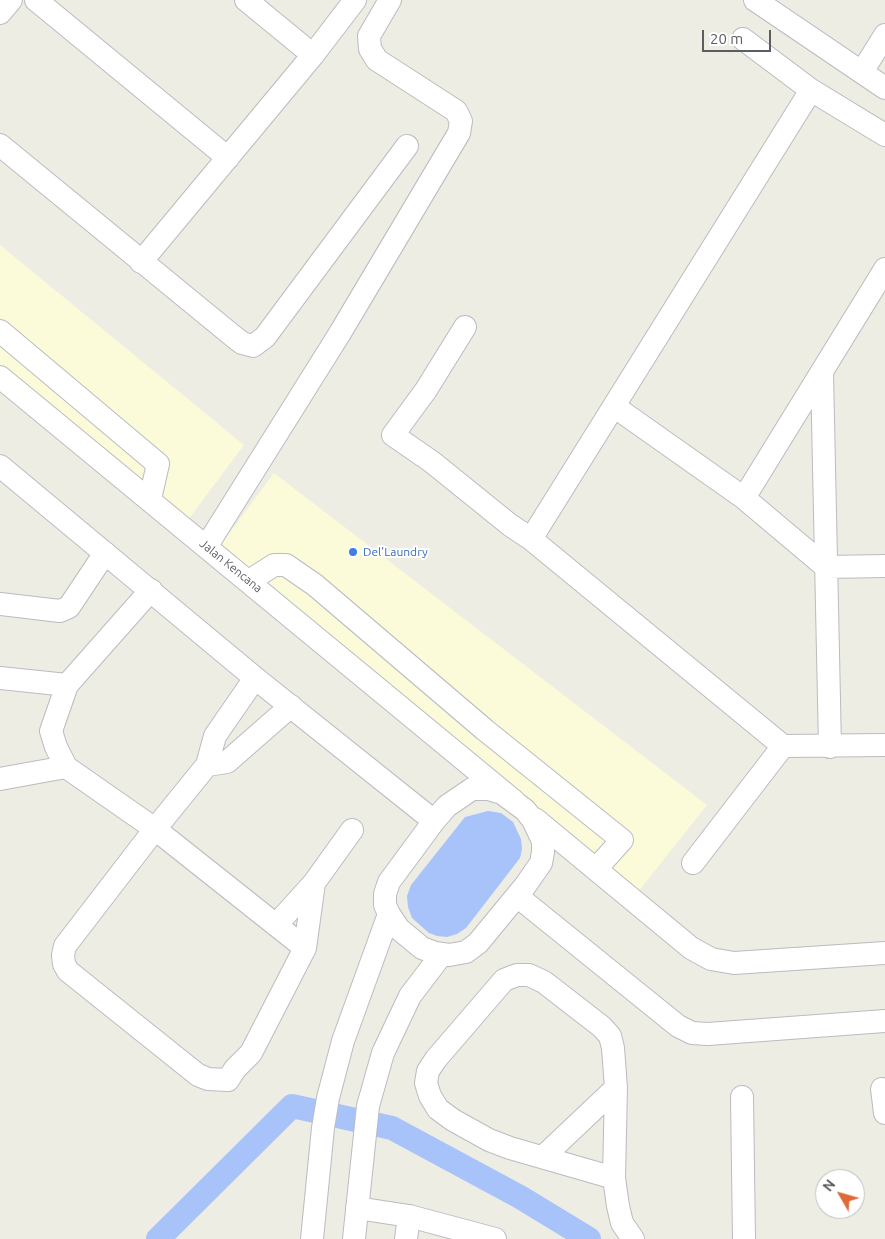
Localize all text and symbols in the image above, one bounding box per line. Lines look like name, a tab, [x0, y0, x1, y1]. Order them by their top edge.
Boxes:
scale bar	[705, 20, 774, 52]
text: 20 m	[710, 30, 743, 47]
street label: Jalan Kencana	[197, 536, 265, 596]
place label: Del'Laundry	[363, 545, 428, 559]
marker: Del'Laundry	[347, 546, 359, 558]
north arrow	[815, 1169, 865, 1219]
text: N	[819, 1176, 838, 1194]

